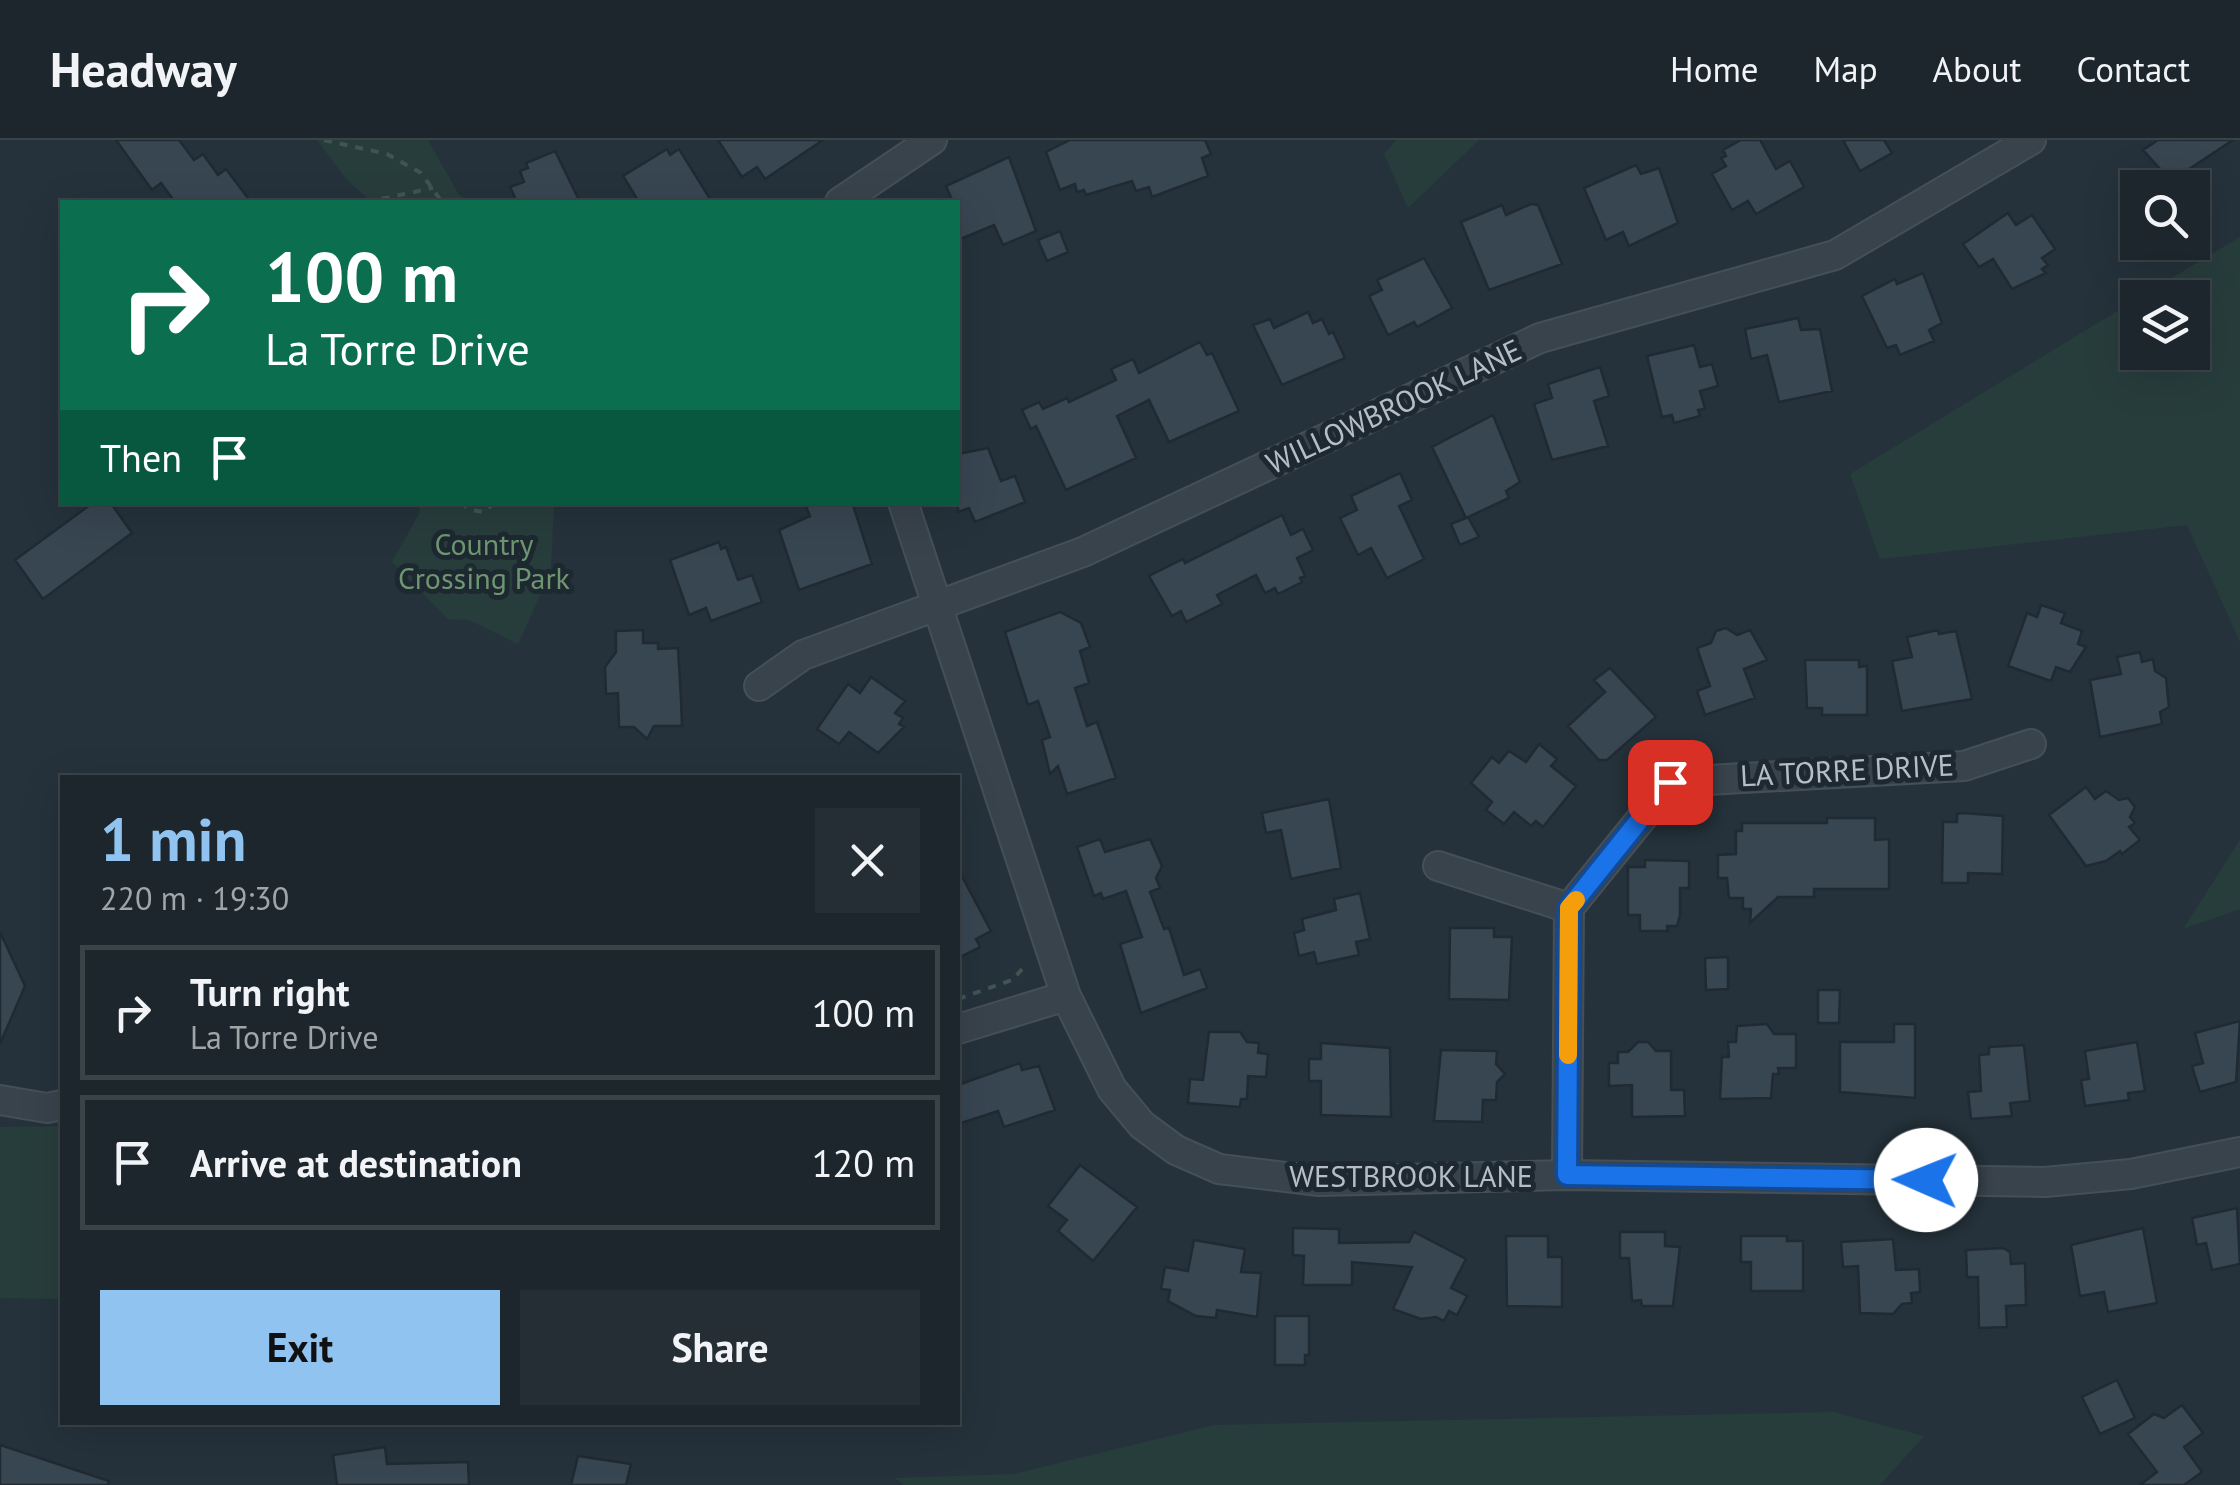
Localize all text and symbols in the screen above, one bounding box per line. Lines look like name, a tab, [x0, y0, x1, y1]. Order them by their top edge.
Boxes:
text: Headway	[50, 38, 237, 100]
text: Home	[1670, 46, 1759, 92]
text: Map	[1814, 46, 1878, 92]
text: About	[1933, 46, 2021, 92]
text: Contact	[2076, 46, 2190, 92]
map controls	[2120, 170, 2210, 370]
button: search	[2120, 170, 2210, 260]
text: 100 m	[265, 231, 458, 321]
icon: right	[100, 240, 230, 370]
button: layers	[2120, 280, 2210, 370]
text: La Torre Drive	[265, 319, 530, 377]
street label: WILLOWBROOK LANE	[1259, 329, 1527, 482]
icon: arrive	[202, 430, 257, 485]
text: Then	[100, 433, 182, 482]
park label: Country Crossing Park	[398, 524, 571, 597]
pin	[1628, 740, 1713, 825]
street label: LA TORRE DRIVE	[1739, 744, 1955, 795]
icon: arrive	[1643, 755, 1698, 810]
text: 1 min	[100, 800, 246, 878]
button: close	[815, 808, 920, 913]
text: 220 m · 19:30	[100, 877, 289, 919]
text: Turn right	[190, 967, 350, 1016]
icon: right	[105, 985, 160, 1040]
text: 100 m	[812, 988, 915, 1037]
text: La Torre Drive	[190, 1016, 378, 1058]
position arrow	[1874, 1128, 1978, 1232]
icon: arrive	[105, 1135, 160, 1190]
text: Arrive at destination	[190, 1138, 522, 1187]
text: 120 m	[812, 1138, 915, 1187]
street label: WESTBROOK LANE	[1289, 1156, 1533, 1195]
button: Exit	[100, 1290, 500, 1405]
button: Share	[520, 1290, 920, 1405]

